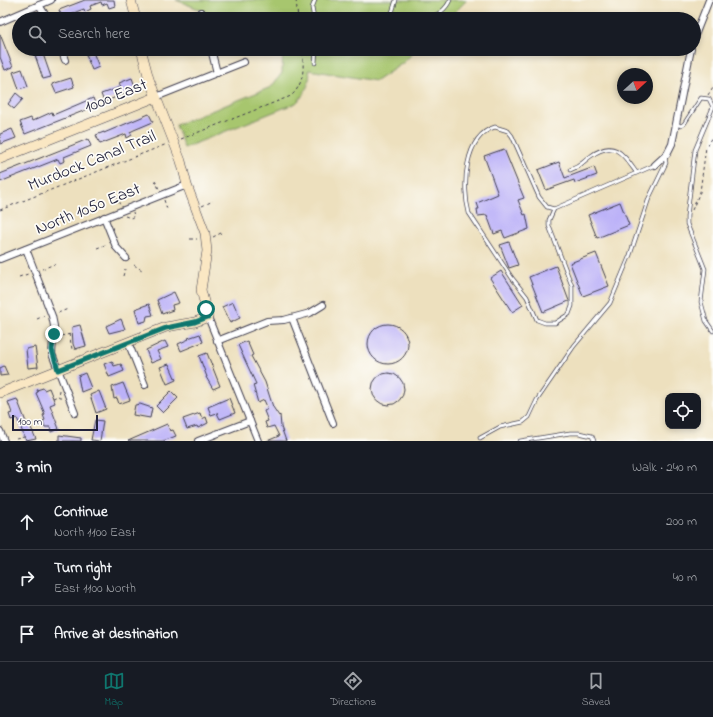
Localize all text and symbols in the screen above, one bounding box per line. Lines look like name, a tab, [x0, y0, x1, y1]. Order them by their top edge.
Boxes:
search box	[12, 12, 701, 56]
icon: search	[26, 23, 48, 45]
text: Search here	[58, 23, 130, 45]
north arrow	[617, 68, 653, 104]
street label: 1000 East	[81, 72, 151, 120]
street label: Murdock Canal Trail	[24, 124, 160, 198]
street label: North 1050 East	[32, 176, 145, 241]
route start	[197, 300, 215, 318]
route end	[45, 325, 63, 343]
map controls	[665, 393, 701, 429]
button: locate	[665, 393, 701, 429]
scale bar	[12, 413, 98, 432]
text: 100 m	[18, 414, 42, 430]
text: 3 min	[16, 455, 52, 480]
text: Walk · 240 m	[632, 458, 697, 477]
text: Continue	[54, 501, 108, 523]
icon: ahead	[16, 511, 38, 533]
text: 200 m	[666, 512, 697, 531]
text: North 1100 East	[54, 523, 136, 542]
text: Turn right	[54, 557, 112, 579]
icon: right	[16, 567, 38, 589]
text: 40 m	[673, 568, 697, 587]
text: East 1100 North	[54, 579, 136, 598]
icon: arrive	[16, 623, 38, 645]
text: Arrive at destination	[54, 623, 178, 645]
tab: Map	[103, 670, 125, 710]
tab: Directions	[330, 670, 376, 710]
tab: Saved	[582, 670, 610, 710]

